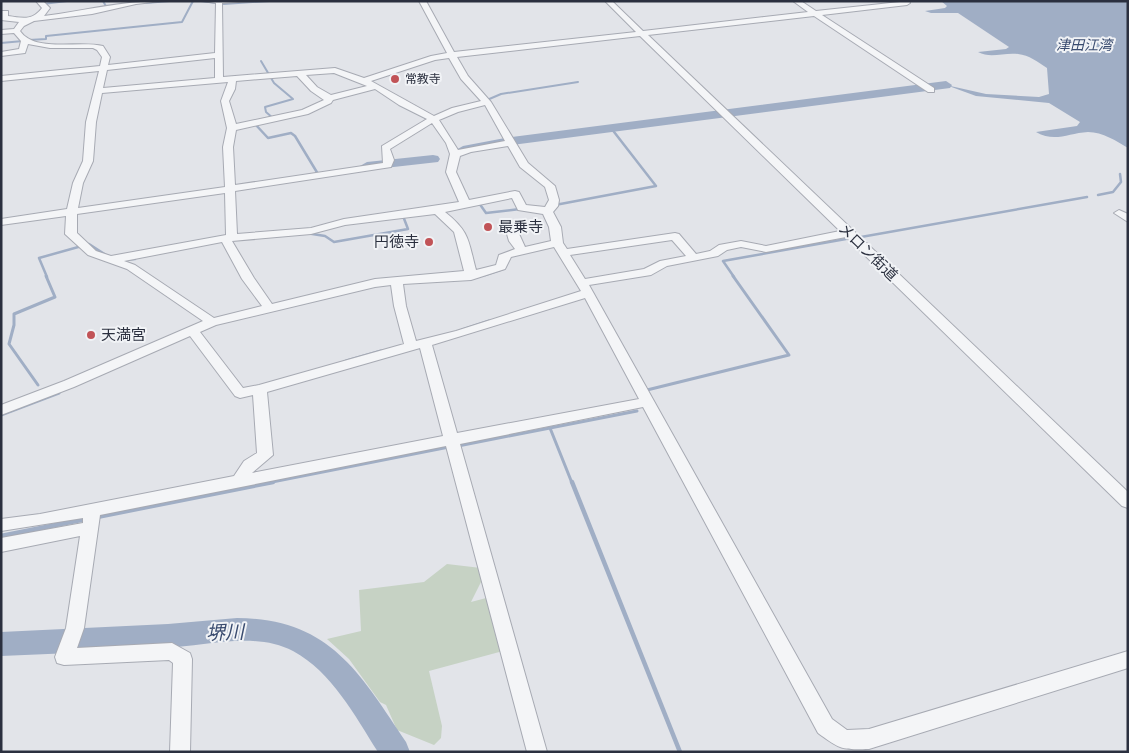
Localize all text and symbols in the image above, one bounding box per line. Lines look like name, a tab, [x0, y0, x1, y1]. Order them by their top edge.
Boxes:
water label: 津田江湾	[1056, 36, 1114, 54]
place label: 常教寺	[405, 71, 441, 87]
marker: 常教寺	[389, 73, 401, 85]
place label: 最乗寺	[498, 216, 543, 237]
street label: メロン街道	[834, 218, 903, 285]
marker: 最乗寺	[482, 221, 494, 233]
place label: 円徳寺	[374, 231, 419, 252]
marker: 円徳寺	[423, 236, 435, 248]
place label: 天満宮	[101, 324, 146, 345]
marker: 天満宮	[85, 329, 97, 341]
water label: 堺川	[206, 618, 246, 646]

